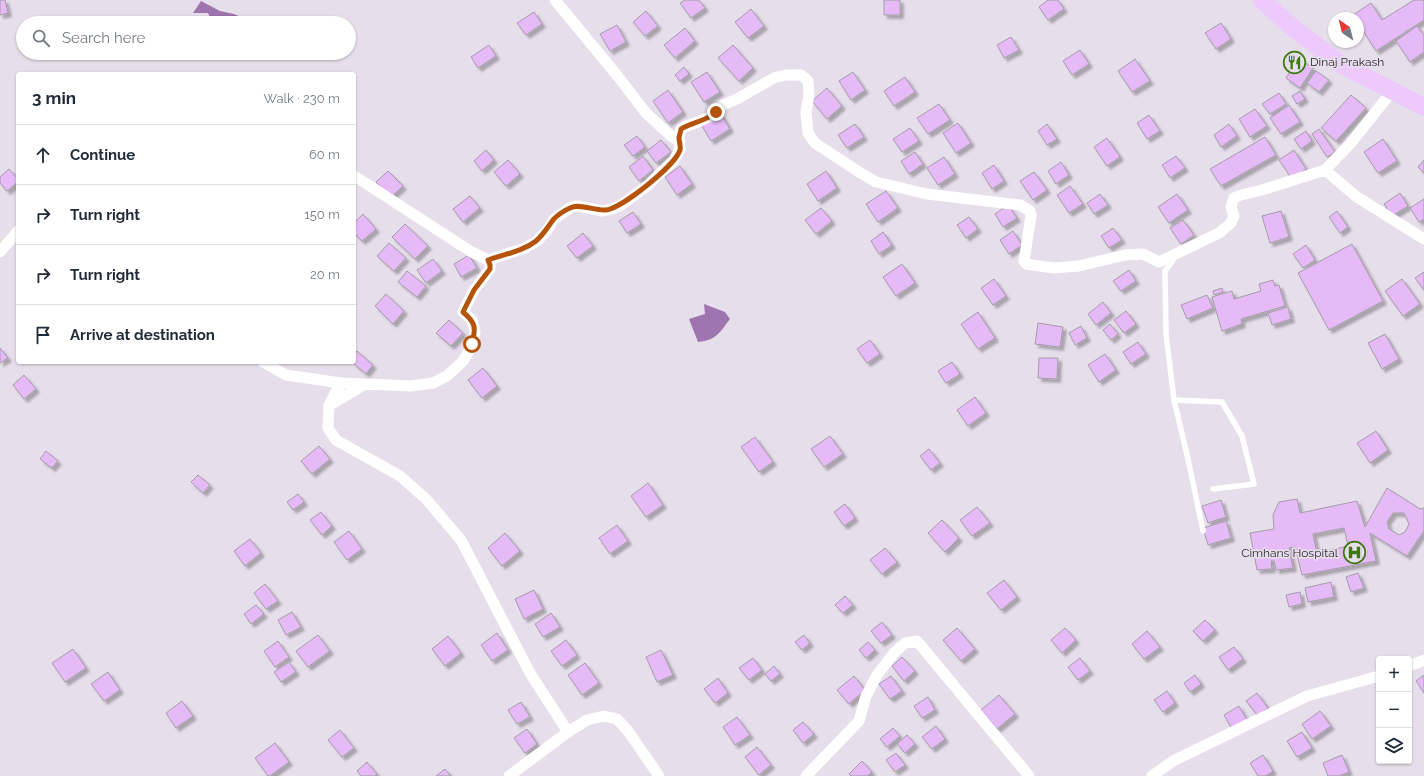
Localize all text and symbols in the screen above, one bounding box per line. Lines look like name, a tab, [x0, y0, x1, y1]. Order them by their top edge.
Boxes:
north arrow	[1328, 12, 1364, 48]
search box	[16, 16, 356, 60]
icon: search	[30, 27, 52, 49]
text: Search here	[62, 29, 145, 47]
restaurant icon: Dinaj Prakash	[1282, 49, 1308, 75]
place label: Dinaj Prakash	[1310, 55, 1384, 69]
text: 3 min	[32, 88, 76, 108]
text: Walk · 230 m	[264, 91, 340, 106]
route end	[707, 103, 725, 121]
icon: ahead	[32, 144, 54, 166]
text: Continue	[70, 146, 135, 164]
text: 60 m	[309, 147, 340, 162]
icon: right	[32, 204, 54, 226]
text: Turn right	[70, 206, 140, 224]
text: 150 m	[304, 207, 340, 222]
icon: right	[32, 264, 54, 286]
text: Turn right	[70, 266, 140, 284]
text: 20 m	[310, 267, 340, 282]
icon: arrive	[32, 324, 54, 346]
text: Arrive at destination	[70, 326, 215, 344]
route start	[463, 335, 481, 353]
hospital icon: Cimhans Hospital	[1341, 540, 1367, 566]
place label: Cimhans Hospital	[1241, 546, 1339, 560]
map controls	[1376, 656, 1412, 764]
button: +	[1376, 656, 1412, 692]
button: −	[1376, 692, 1412, 728]
button: layers	[1376, 728, 1412, 764]

